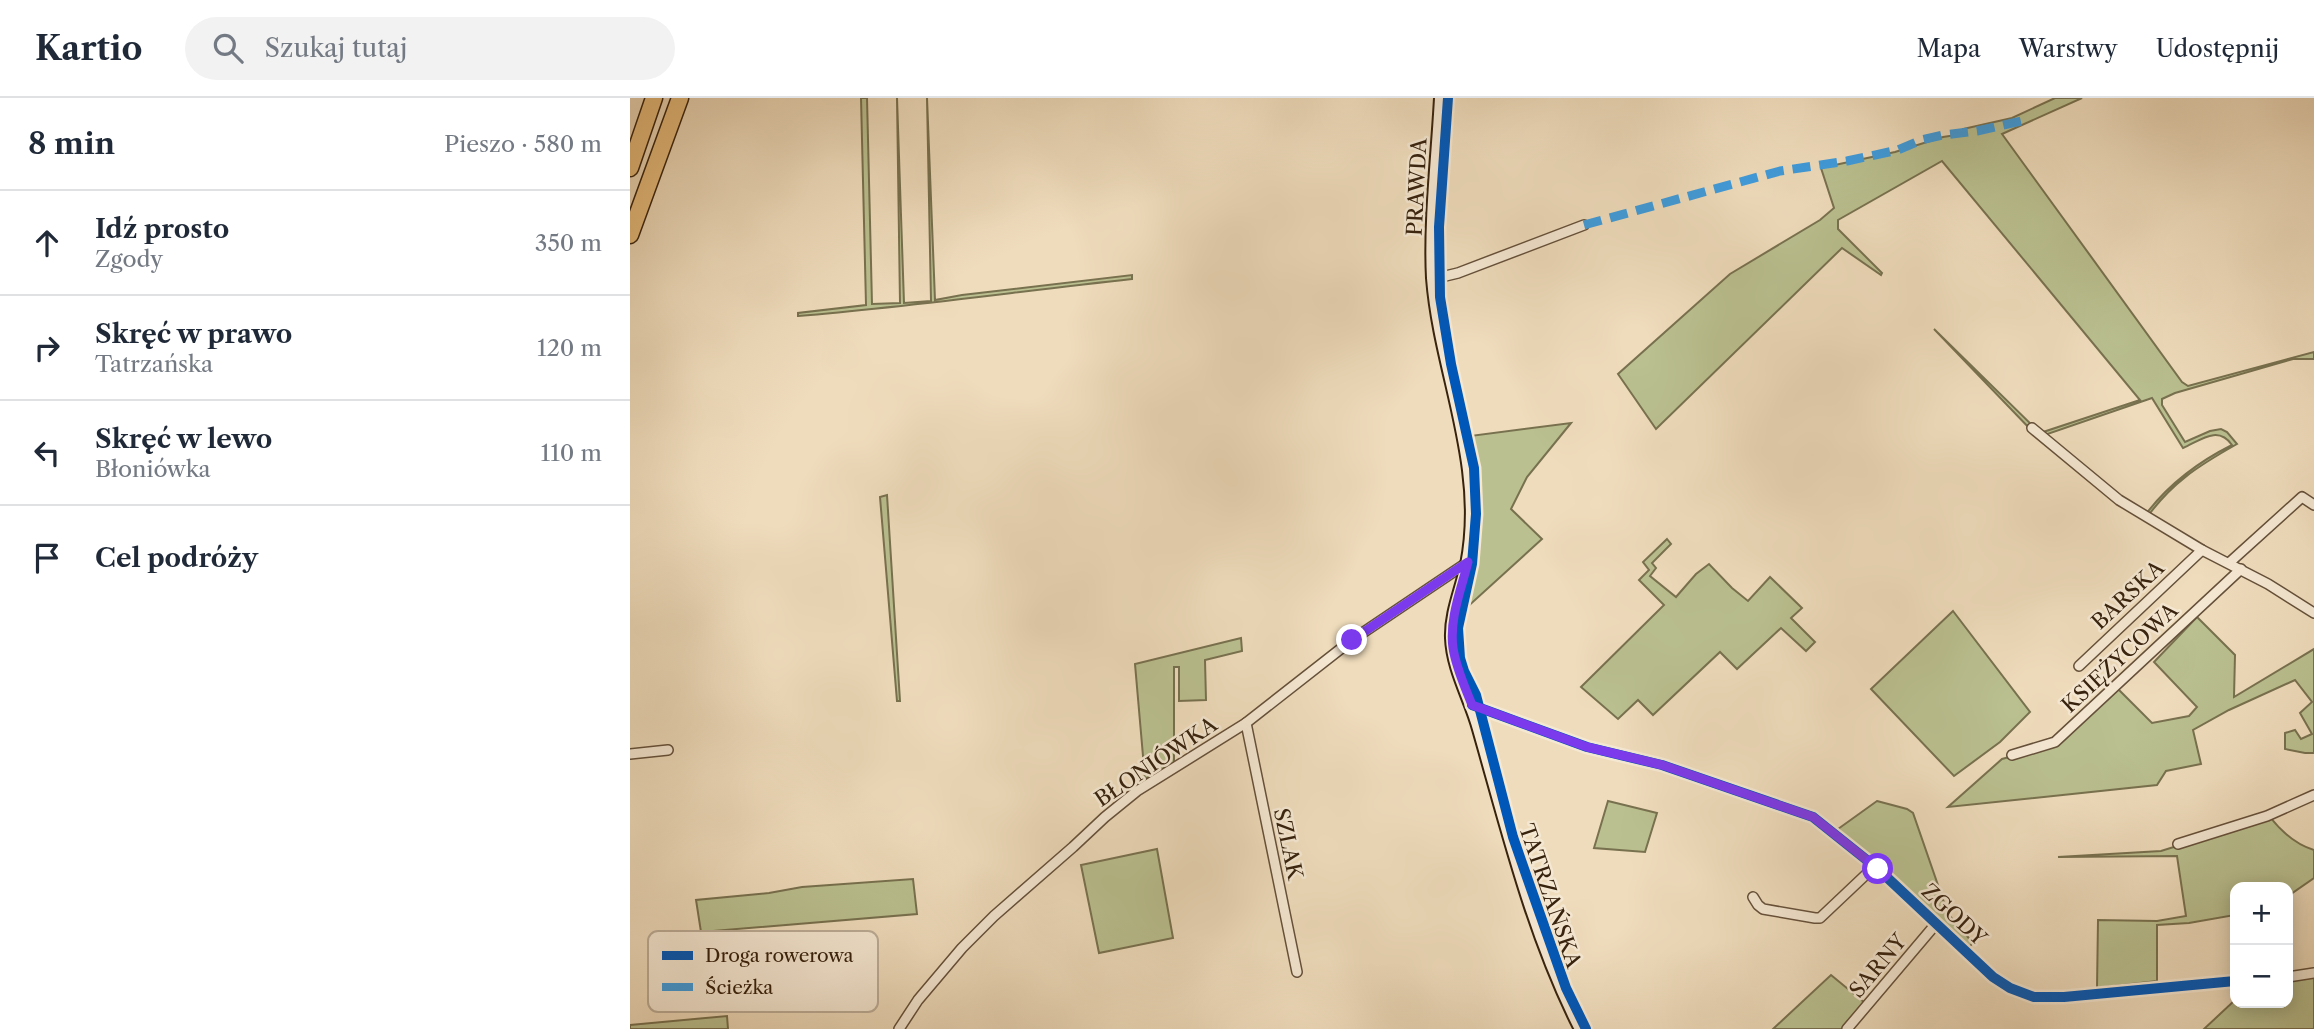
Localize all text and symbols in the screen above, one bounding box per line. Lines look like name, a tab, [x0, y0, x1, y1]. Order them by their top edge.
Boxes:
search box	[185, 17, 675, 80]
text: Kartio	[35, 28, 143, 69]
icon: search	[209, 29, 247, 67]
text: Szukaj tutaj	[265, 32, 407, 64]
text: Mapa	[1917, 34, 1981, 63]
text: Warstwy	[2019, 34, 2118, 63]
text: Udostępnij	[2156, 34, 2279, 63]
text: 8 min	[28, 125, 115, 162]
text: Pieszo · 580 m	[444, 130, 602, 158]
street label: PRAWDA	[1401, 137, 1432, 237]
text: Idź prosto	[95, 213, 229, 245]
icon: ahead	[28, 224, 66, 262]
text: 350 m	[535, 229, 602, 257]
text: Zgody	[95, 245, 163, 273]
text: Skręć w prawo	[95, 318, 292, 350]
icon: right	[28, 329, 66, 367]
text: 120 m	[537, 334, 602, 362]
text: Tatrzańska	[95, 350, 213, 378]
text: Skręć w lewo	[95, 423, 272, 455]
icon: left	[28, 434, 66, 472]
text: 110 m	[541, 439, 602, 467]
text: Błoniówka	[95, 455, 211, 483]
icon: arrive	[28, 539, 66, 577]
text: Cel podróży	[95, 542, 258, 574]
street label: BARSKA	[2086, 555, 2169, 634]
street label: KSIĘŻYCOWA	[2056, 597, 2183, 718]
route end	[1336, 624, 1367, 655]
street label: BŁONIÓWKA	[1090, 711, 1222, 812]
street label: SZLAK	[1269, 806, 1308, 883]
street label: TATRZAŃSKA	[1514, 820, 1587, 972]
route start	[1862, 853, 1893, 884]
street label: ZGODY	[1917, 878, 1993, 952]
map controls	[2230, 882, 2293, 1008]
button: +	[2230, 882, 2293, 945]
street label: SARNY	[1844, 928, 1912, 1003]
legend	[648, 931, 878, 1012]
text: Droga rowerowa	[705, 944, 853, 967]
button: −	[2230, 945, 2293, 1008]
text: Ścieżka	[705, 976, 773, 999]

